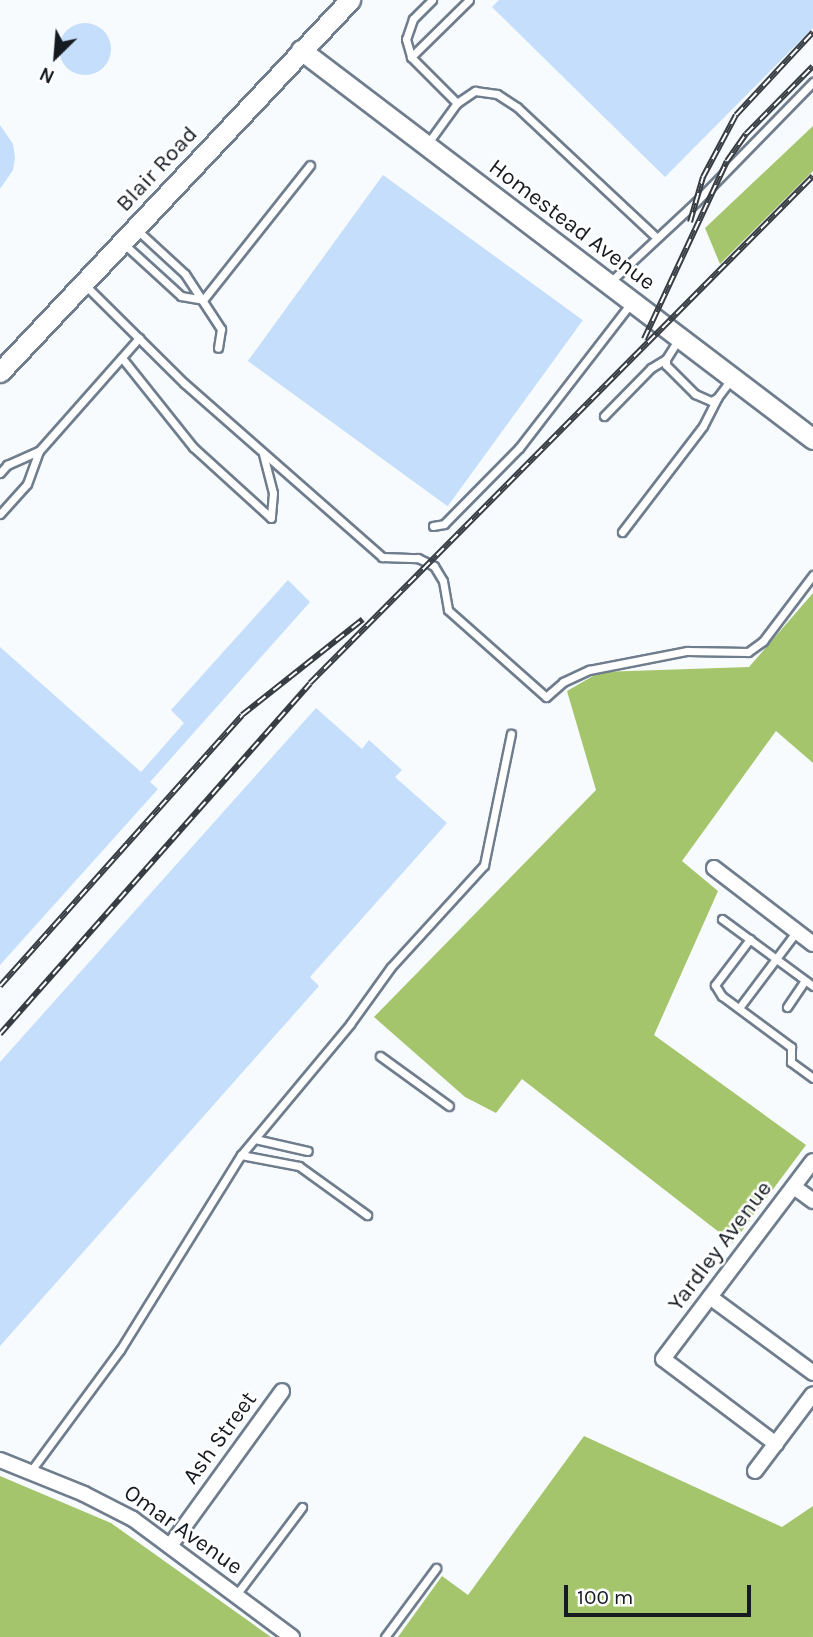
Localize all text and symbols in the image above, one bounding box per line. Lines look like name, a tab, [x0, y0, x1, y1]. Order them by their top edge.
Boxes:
north arrow	[21, 21, 91, 91]
text: N	[36, 62, 58, 88]
street label: Blair Road	[110, 120, 204, 218]
street label: Homestead Avenue	[483, 153, 661, 297]
street label: Yardley Avenue	[662, 1175, 778, 1317]
street label: Ash Street	[177, 1386, 263, 1490]
street label: Omar Avenue	[118, 1479, 248, 1581]
scale bar	[568, 1570, 755, 1614]
text: 100 m	[577, 1585, 634, 1609]

